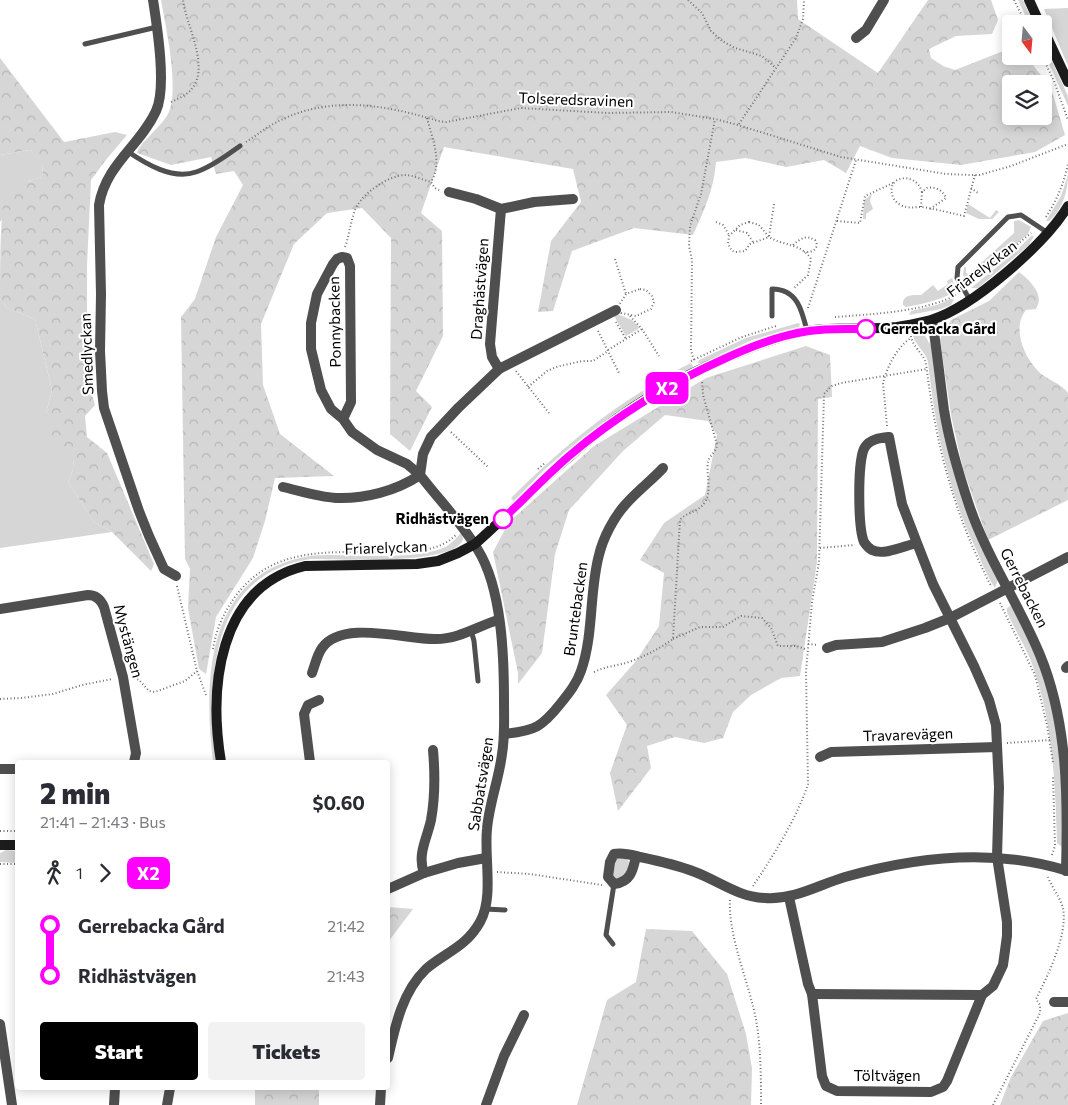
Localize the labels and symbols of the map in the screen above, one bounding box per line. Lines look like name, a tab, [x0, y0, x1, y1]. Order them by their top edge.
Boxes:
north arrow	[1002, 15, 1052, 65]
street label: Tolseredsravinen	[518, 88, 634, 110]
street label: Friarelyckan	[943, 236, 1020, 300]
street label: Draghästvägen	[466, 237, 492, 340]
street label: Ponnybacken	[324, 276, 344, 368]
street label: Smedlyckan	[76, 313, 96, 395]
marker: Gerrebacka Gård	[856, 319, 876, 339]
place label: Gerrebacka Gård	[880, 319, 996, 337]
line badge: X2	[644, 372, 690, 404]
place label: Ridhästvägen	[395, 509, 489, 527]
marker: Ridhästvägen	[493, 509, 513, 529]
street label: Friarelyckan	[344, 537, 428, 557]
street label: Gerrebacken	[997, 545, 1053, 630]
street label: Bruntebacken	[559, 561, 591, 657]
street label: Mystängen	[111, 602, 147, 679]
street label: Travarevägen	[862, 723, 954, 745]
street label: Sabbatsvägen	[464, 736, 496, 832]
street label: Töltvägen	[853, 1066, 921, 1084]

